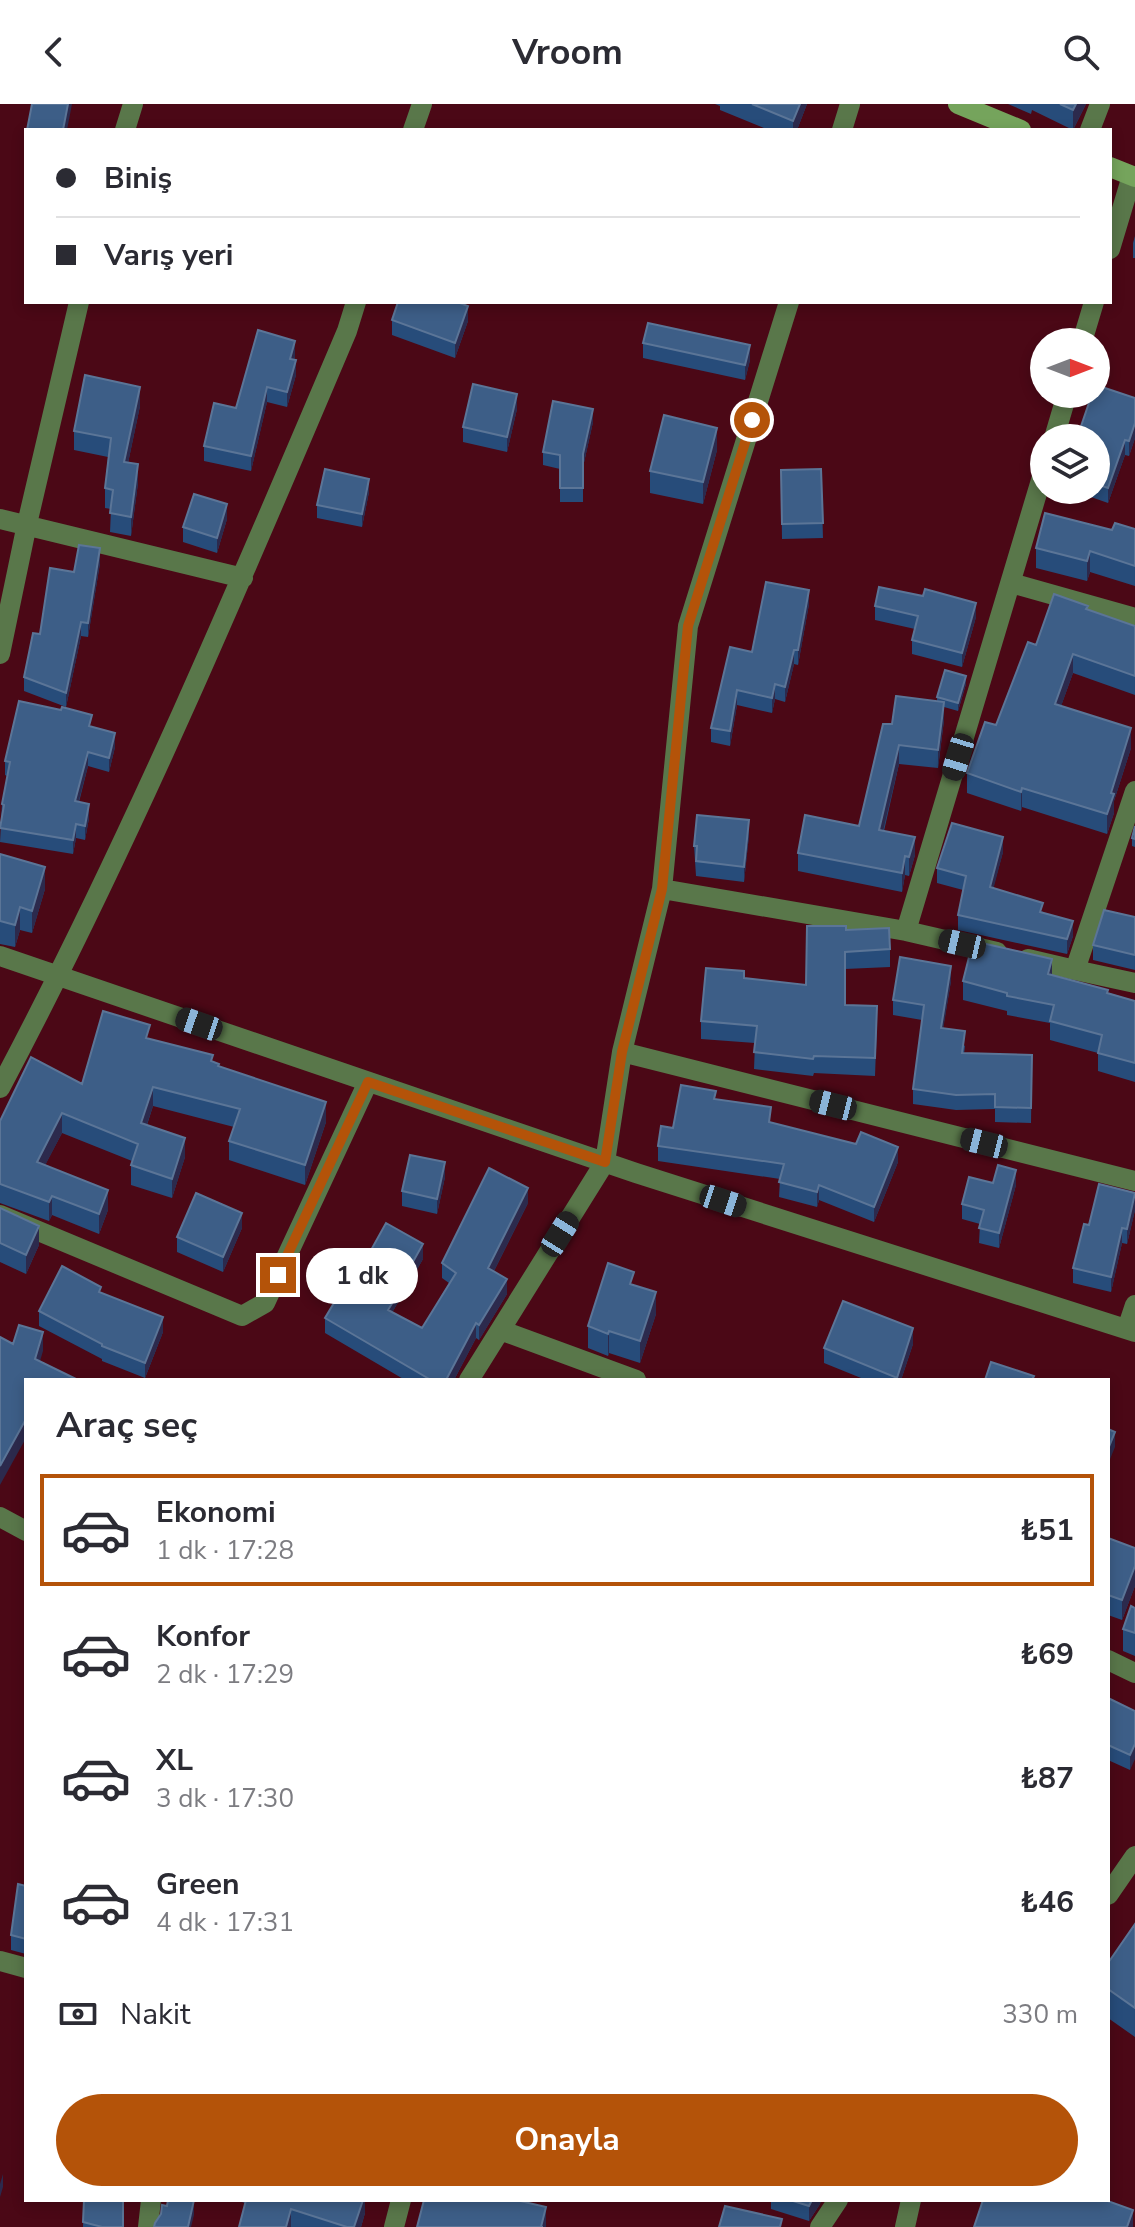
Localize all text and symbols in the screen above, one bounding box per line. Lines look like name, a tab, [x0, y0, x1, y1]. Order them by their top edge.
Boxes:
text: Vroom	[512, 28, 623, 77]
icon: back	[32, 30, 76, 74]
icon: search	[1059, 30, 1103, 74]
text: Biniş	[104, 158, 172, 199]
text: Varış yeri	[104, 235, 233, 276]
north arrow	[1030, 328, 1110, 408]
map controls	[1030, 328, 1110, 504]
route start	[734, 402, 770, 438]
button: layers	[1030, 424, 1110, 504]
car	[940, 731, 976, 783]
car	[936, 927, 988, 961]
car	[172, 1005, 226, 1043]
car	[807, 1088, 859, 1122]
car	[958, 1126, 1010, 1160]
car	[696, 1182, 750, 1220]
car	[537, 1207, 583, 1261]
callout: 1 dk	[306, 1247, 418, 1303]
route end	[260, 1257, 296, 1293]
text: 1 dk	[336, 1258, 388, 1293]
text: Araç seç	[56, 1401, 197, 1450]
text: Ekonomi	[156, 1492, 276, 1533]
icon: car	[60, 1494, 132, 1566]
text: ₺51	[1020, 1510, 1074, 1551]
text: 1 dk · 17:28	[156, 1533, 294, 1568]
text: Konfor	[156, 1616, 250, 1657]
icon: car	[60, 1618, 132, 1690]
text: ₺69	[1020, 1634, 1074, 1675]
text: 2 dk · 17:29	[156, 1657, 294, 1692]
text: XL	[156, 1740, 193, 1781]
icon: car	[60, 1742, 132, 1814]
text: ₺87	[1020, 1758, 1074, 1799]
text: 3 dk · 17:30	[156, 1781, 294, 1816]
text: Green	[156, 1864, 240, 1905]
icon: car	[60, 1866, 132, 1938]
text: ₺46	[1020, 1882, 1074, 1923]
text: 4 dk · 17:31	[156, 1905, 294, 1940]
icon: cash	[56, 1992, 100, 2036]
text: Nakit	[120, 1994, 191, 2035]
text: 330 m	[1002, 1997, 1078, 2032]
button: Onayla	[56, 2094, 1078, 2186]

